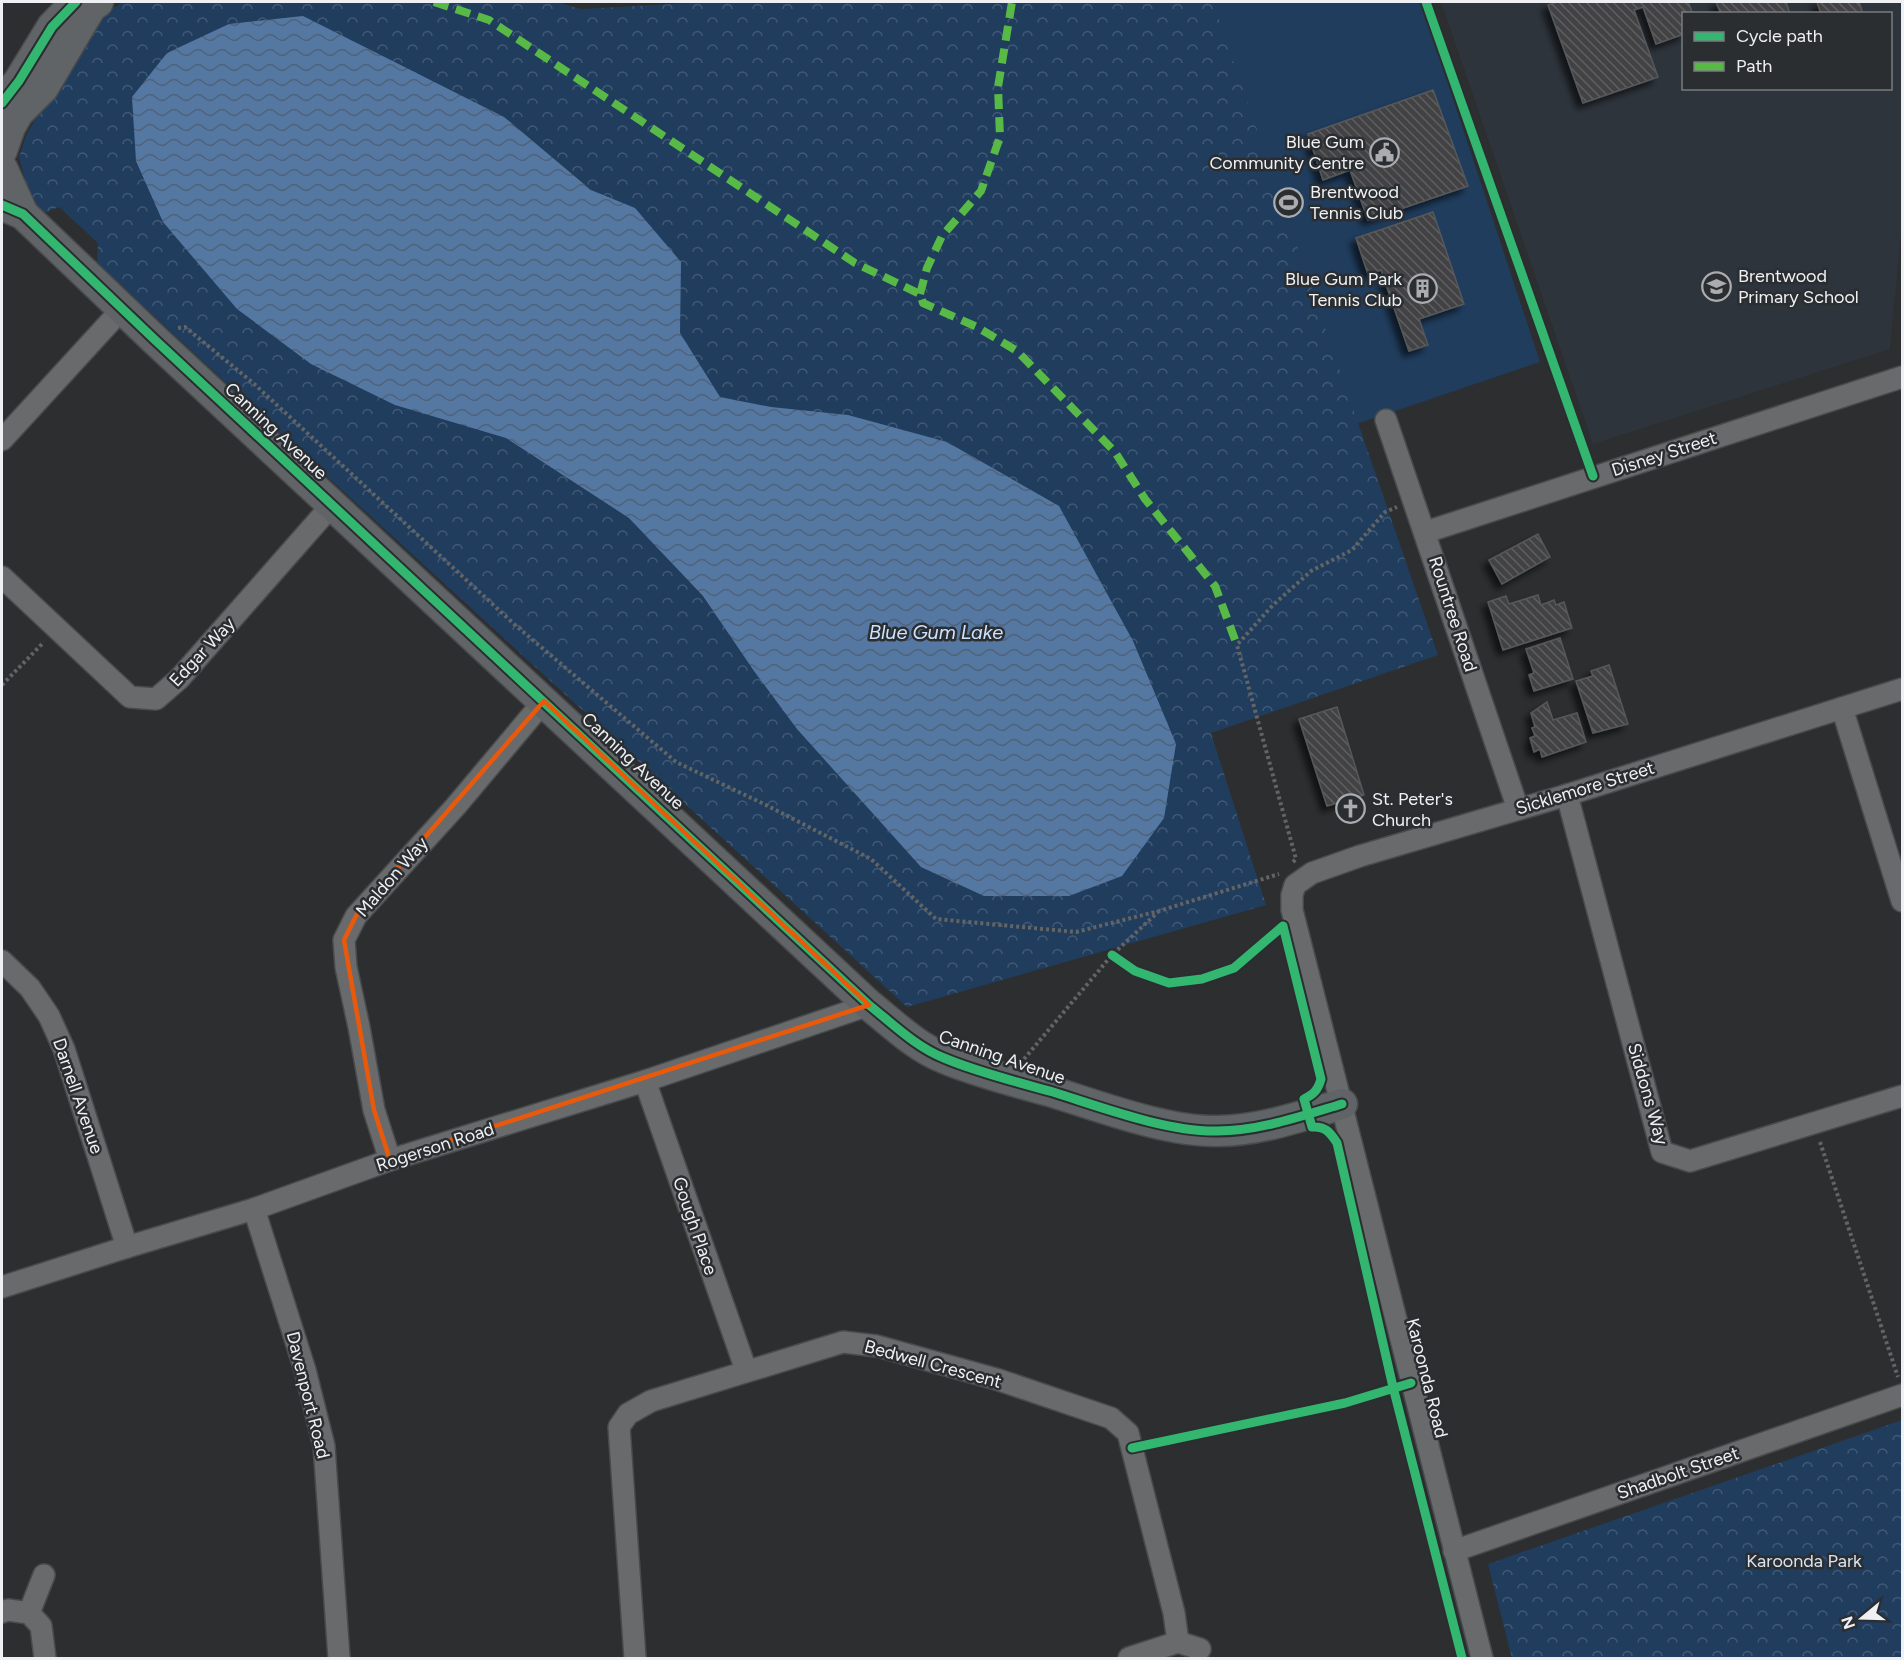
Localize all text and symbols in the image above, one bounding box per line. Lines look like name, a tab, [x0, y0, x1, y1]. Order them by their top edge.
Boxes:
legend	[1682, 12, 1892, 90]
text: Cycle path	[1736, 25, 1823, 47]
text: Path	[1736, 55, 1772, 77]
place label: Blue Gum Community Centre	[1209, 131, 1364, 174]
public building icon: Blue Gum Community Centre	[1369, 136, 1401, 168]
place label: Brentwood Tennis Club	[1310, 181, 1403, 224]
sports icon: Brentwood Tennis Club	[1273, 186, 1305, 218]
place label: Brentwood Primary School	[1738, 265, 1859, 308]
place label: Blue Gum Park Tennis Club	[1285, 268, 1402, 311]
school or university icon: Brentwood Primary School	[1701, 270, 1733, 302]
building icon: Blue Gum Park Tennis Club	[1407, 273, 1439, 305]
street label: Canning Avenue	[220, 378, 332, 484]
street label: Disney Street	[1609, 427, 1719, 481]
street label: Rountree Road	[1424, 553, 1482, 675]
street label: Edgar Way	[164, 612, 240, 691]
water label: Blue Gum Lake	[869, 620, 1003, 644]
street label: Canning Avenue	[577, 708, 689, 814]
street label: Sicklemore Street	[1513, 756, 1657, 820]
place label: St. Peter's Church	[1372, 788, 1453, 831]
church icon: St. Peter's Church	[1335, 793, 1367, 825]
street label: Maldon Way	[351, 832, 433, 922]
street label: Canning Avenue	[936, 1025, 1068, 1089]
street label: Darnell Avenue	[48, 1035, 108, 1157]
street label: Siddons Way	[1623, 1041, 1673, 1148]
street label: Rogerson Road	[373, 1118, 497, 1176]
street label: Gough Place	[668, 1174, 722, 1278]
street label: Karoonda Road	[1401, 1316, 1453, 1440]
street label: Davenport Road	[282, 1329, 334, 1461]
street label: Bedwell Crescent	[862, 1335, 1004, 1393]
street label: Shadbolt Street	[1614, 1442, 1742, 1504]
park label: Karoonda Park	[1746, 1550, 1862, 1572]
north arrow	[1832, 1588, 1892, 1648]
text: N	[1837, 1614, 1859, 1632]

